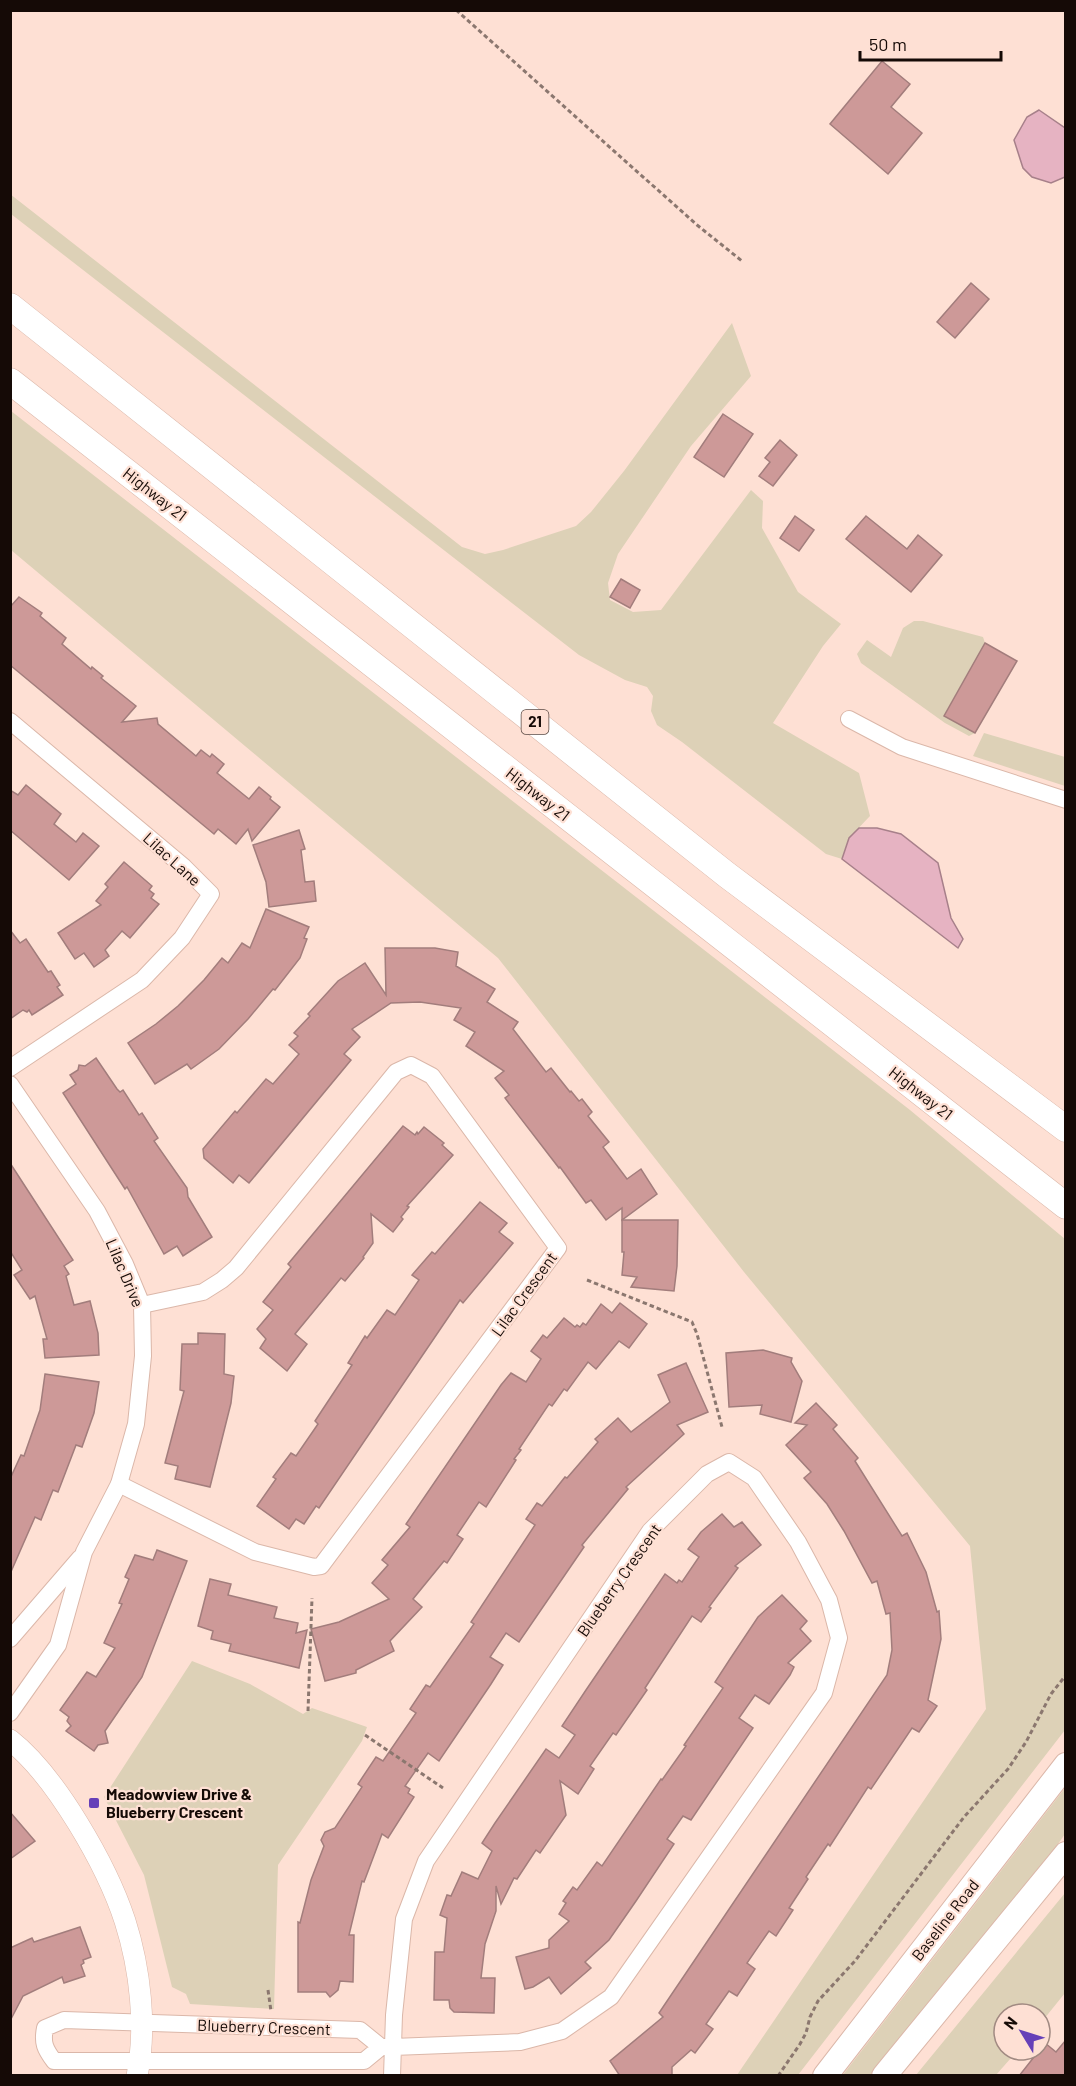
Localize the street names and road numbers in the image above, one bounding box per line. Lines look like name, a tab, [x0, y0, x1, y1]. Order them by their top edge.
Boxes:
street label: Highway 21	[120, 463, 191, 524]
road number: 21	[522, 710, 548, 734]
street label: Highway 21	[503, 763, 574, 824]
street label: Lilac Lane	[140, 828, 205, 889]
street label: Highway 21	[886, 1062, 957, 1123]
street label: Lilac Drive	[103, 1236, 148, 1310]
street label: Lilac Crescent	[487, 1248, 560, 1339]
street label: Blueberry Crescent	[573, 1520, 665, 1640]
street label: Baseline Road	[907, 1875, 982, 1964]
street label: Blueberry Crescent	[197, 2015, 331, 2038]

